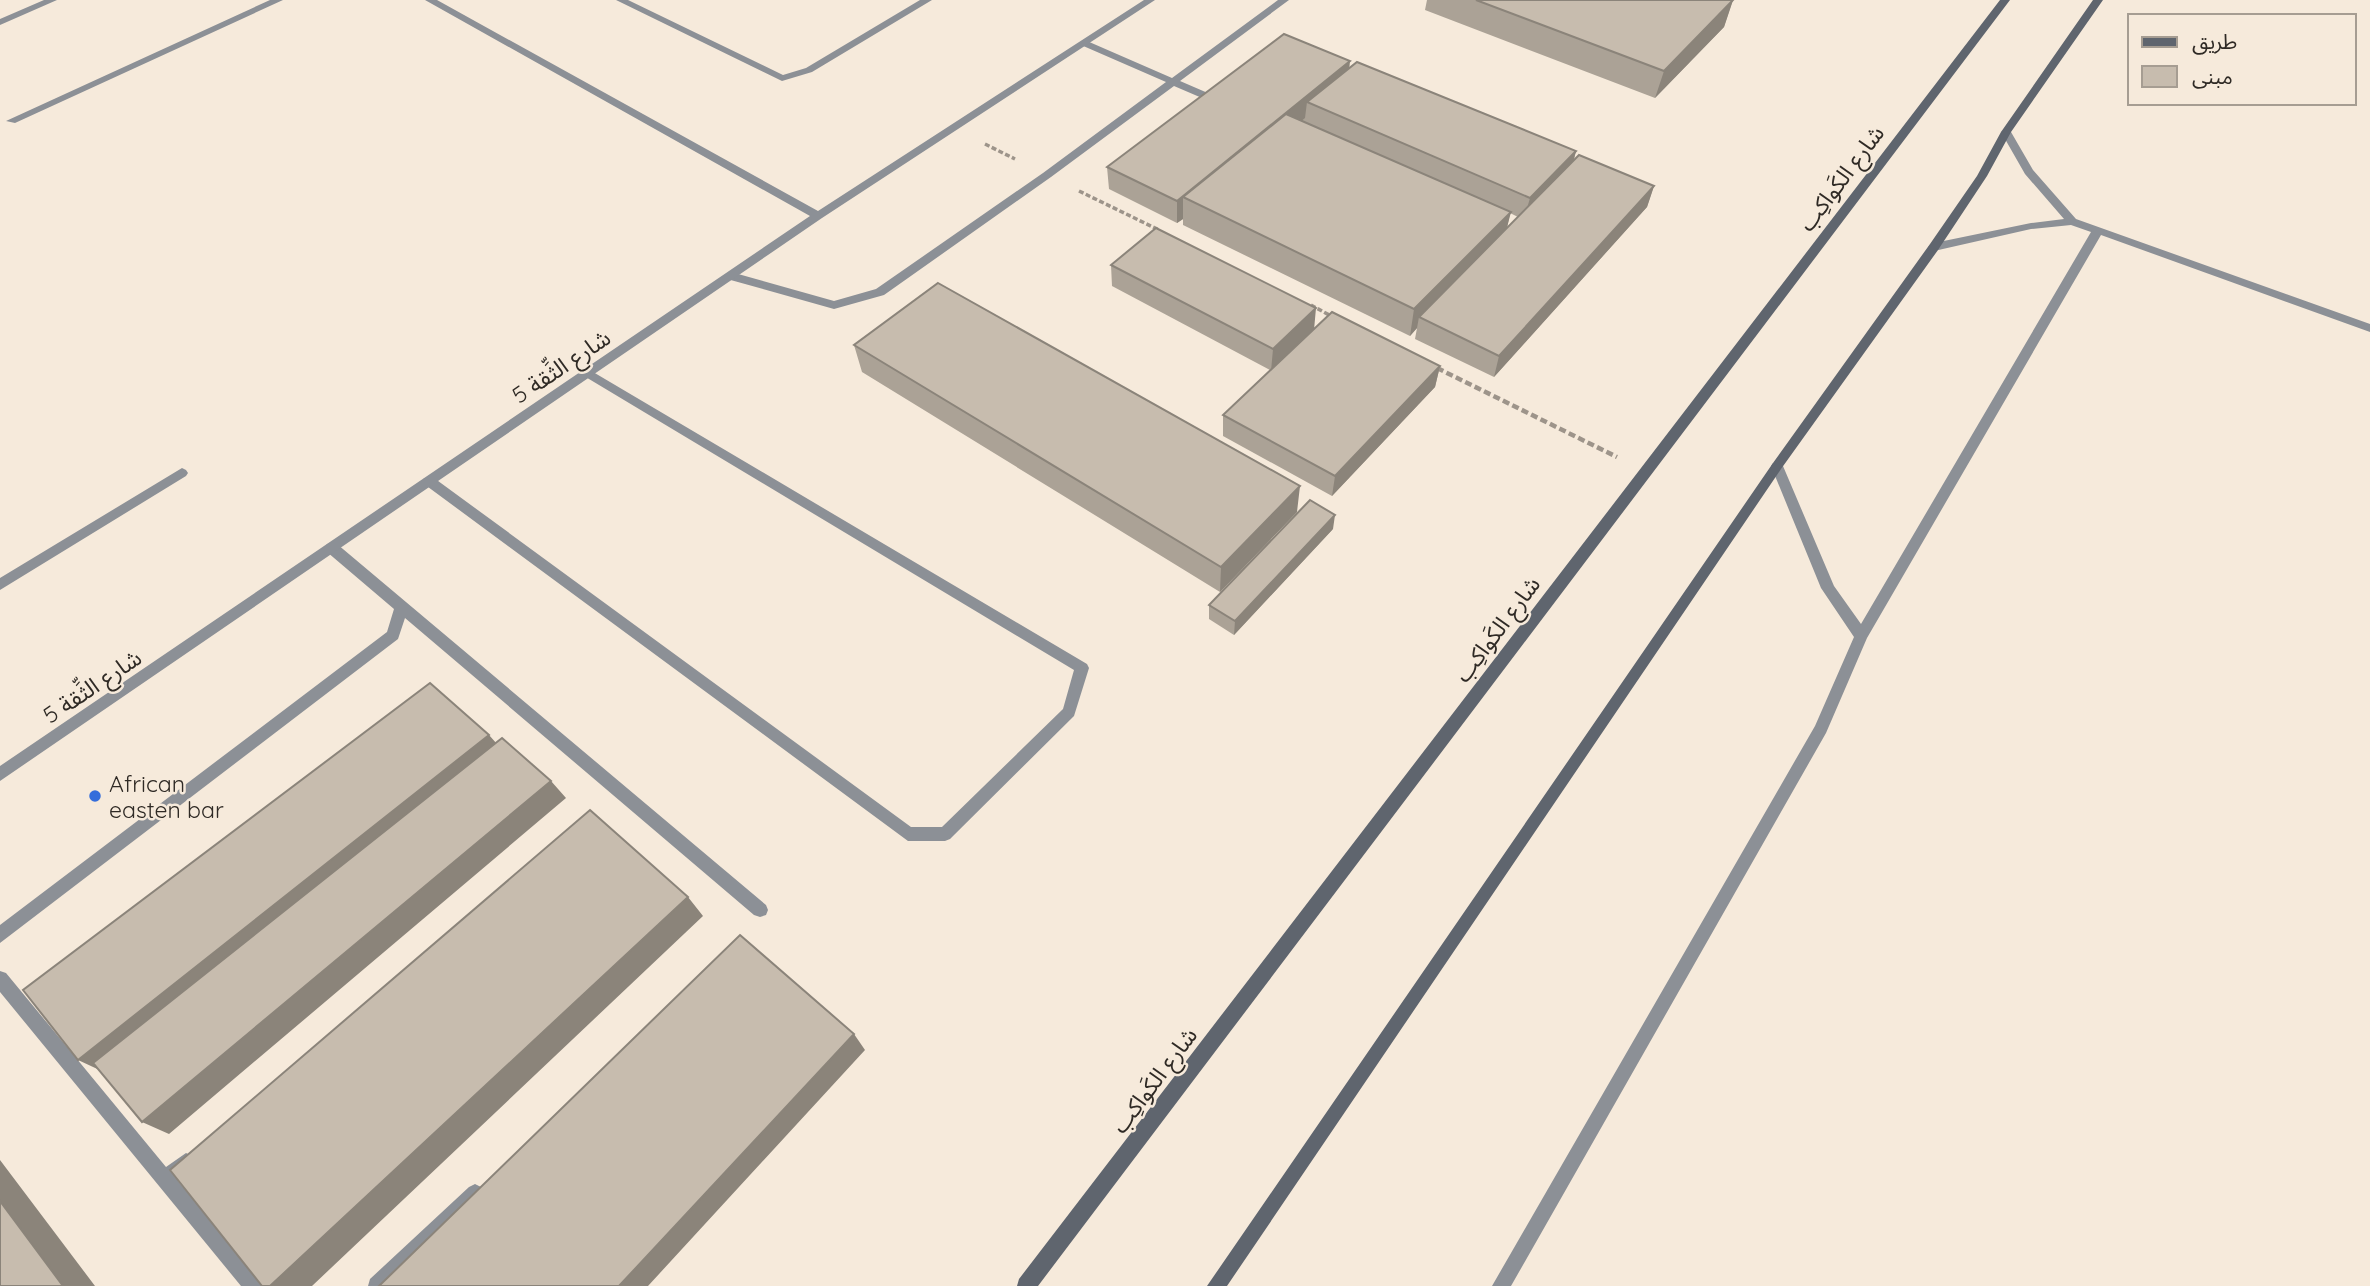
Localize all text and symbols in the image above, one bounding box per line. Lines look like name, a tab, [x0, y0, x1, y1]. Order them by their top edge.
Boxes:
legend	[2128, 14, 2356, 105]
text: طريق	[2192, 28, 2237, 55]
text: مبنى	[2192, 63, 2233, 89]
street label: شارع الكَواكِب	[1792, 119, 1893, 239]
street label: شارع الثِّقة 5	[504, 320, 617, 412]
street label: شارع الكَواكِب	[1448, 570, 1549, 690]
street label: شارع الثِّقة 5	[35, 640, 148, 732]
place label: African easten bar	[109, 769, 224, 824]
marker: African easten bar	[87, 788, 103, 804]
street label: شارع الكَواكِب	[1105, 1021, 1206, 1141]

